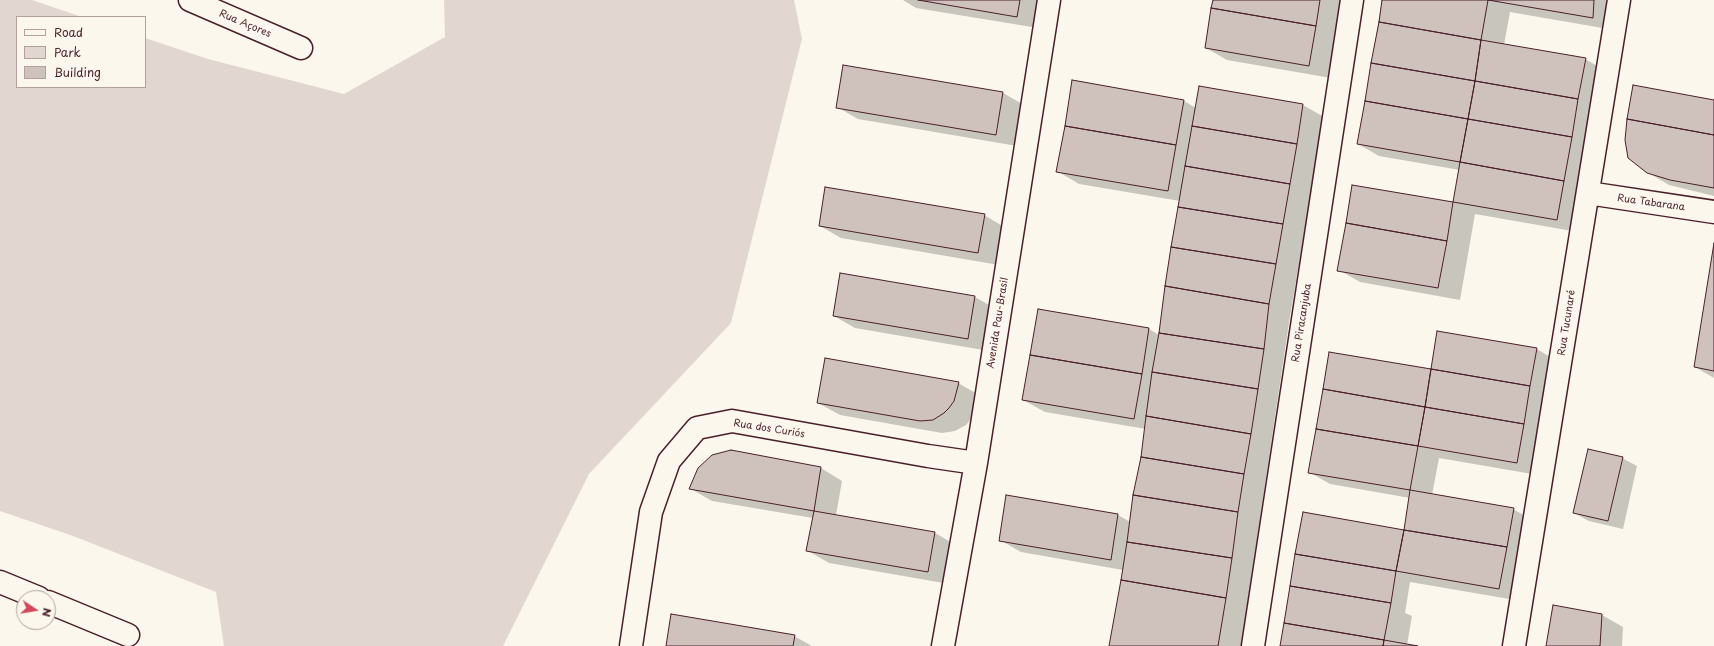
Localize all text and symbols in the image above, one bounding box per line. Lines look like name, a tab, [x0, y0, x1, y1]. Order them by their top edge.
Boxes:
street label: Rua Açores	[217, 8, 273, 40]
legend	[16, 16, 146, 88]
text: Road	[54, 23, 83, 41]
text: Park	[54, 43, 81, 61]
text: Building	[54, 63, 101, 81]
street label: Rua Tabarana	[1616, 192, 1686, 214]
street label: Avenida Pau-Brasil	[985, 277, 1011, 369]
street label: Rua Piracanjuba	[1290, 283, 1314, 363]
street label: Rua Tucunaré	[1556, 289, 1578, 357]
street label: Rua dos Curiós	[732, 417, 806, 441]
north arrow	[16, 590, 56, 630]
text: N	[38, 606, 56, 618]

